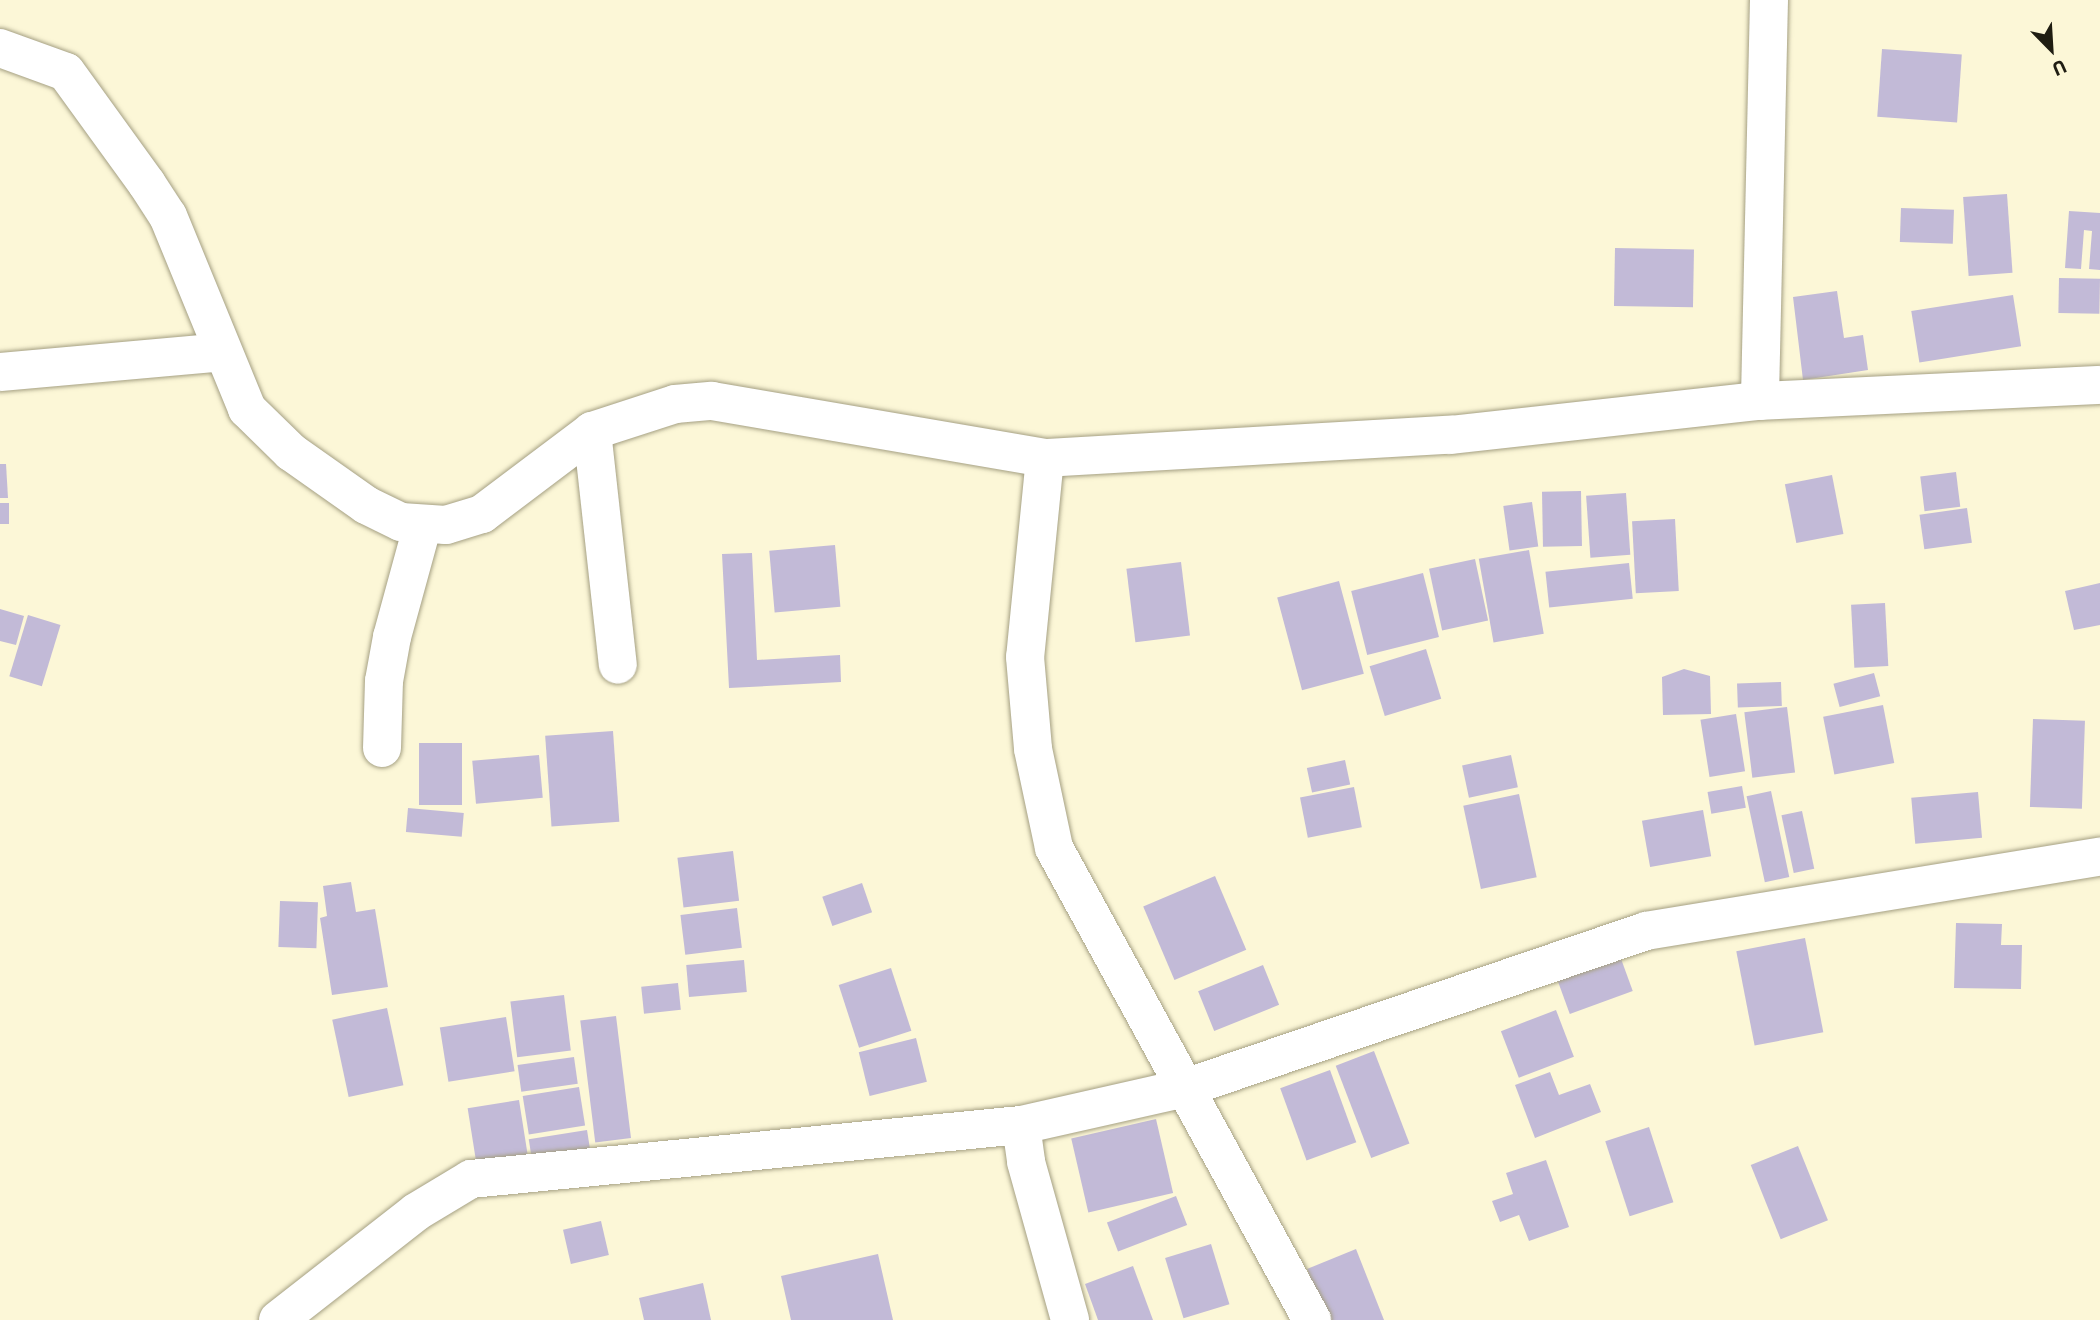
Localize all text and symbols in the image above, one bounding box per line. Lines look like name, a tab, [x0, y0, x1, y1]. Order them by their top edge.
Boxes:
north arrow	[2016, 14, 2086, 84]
text: U	[2049, 55, 2070, 82]

